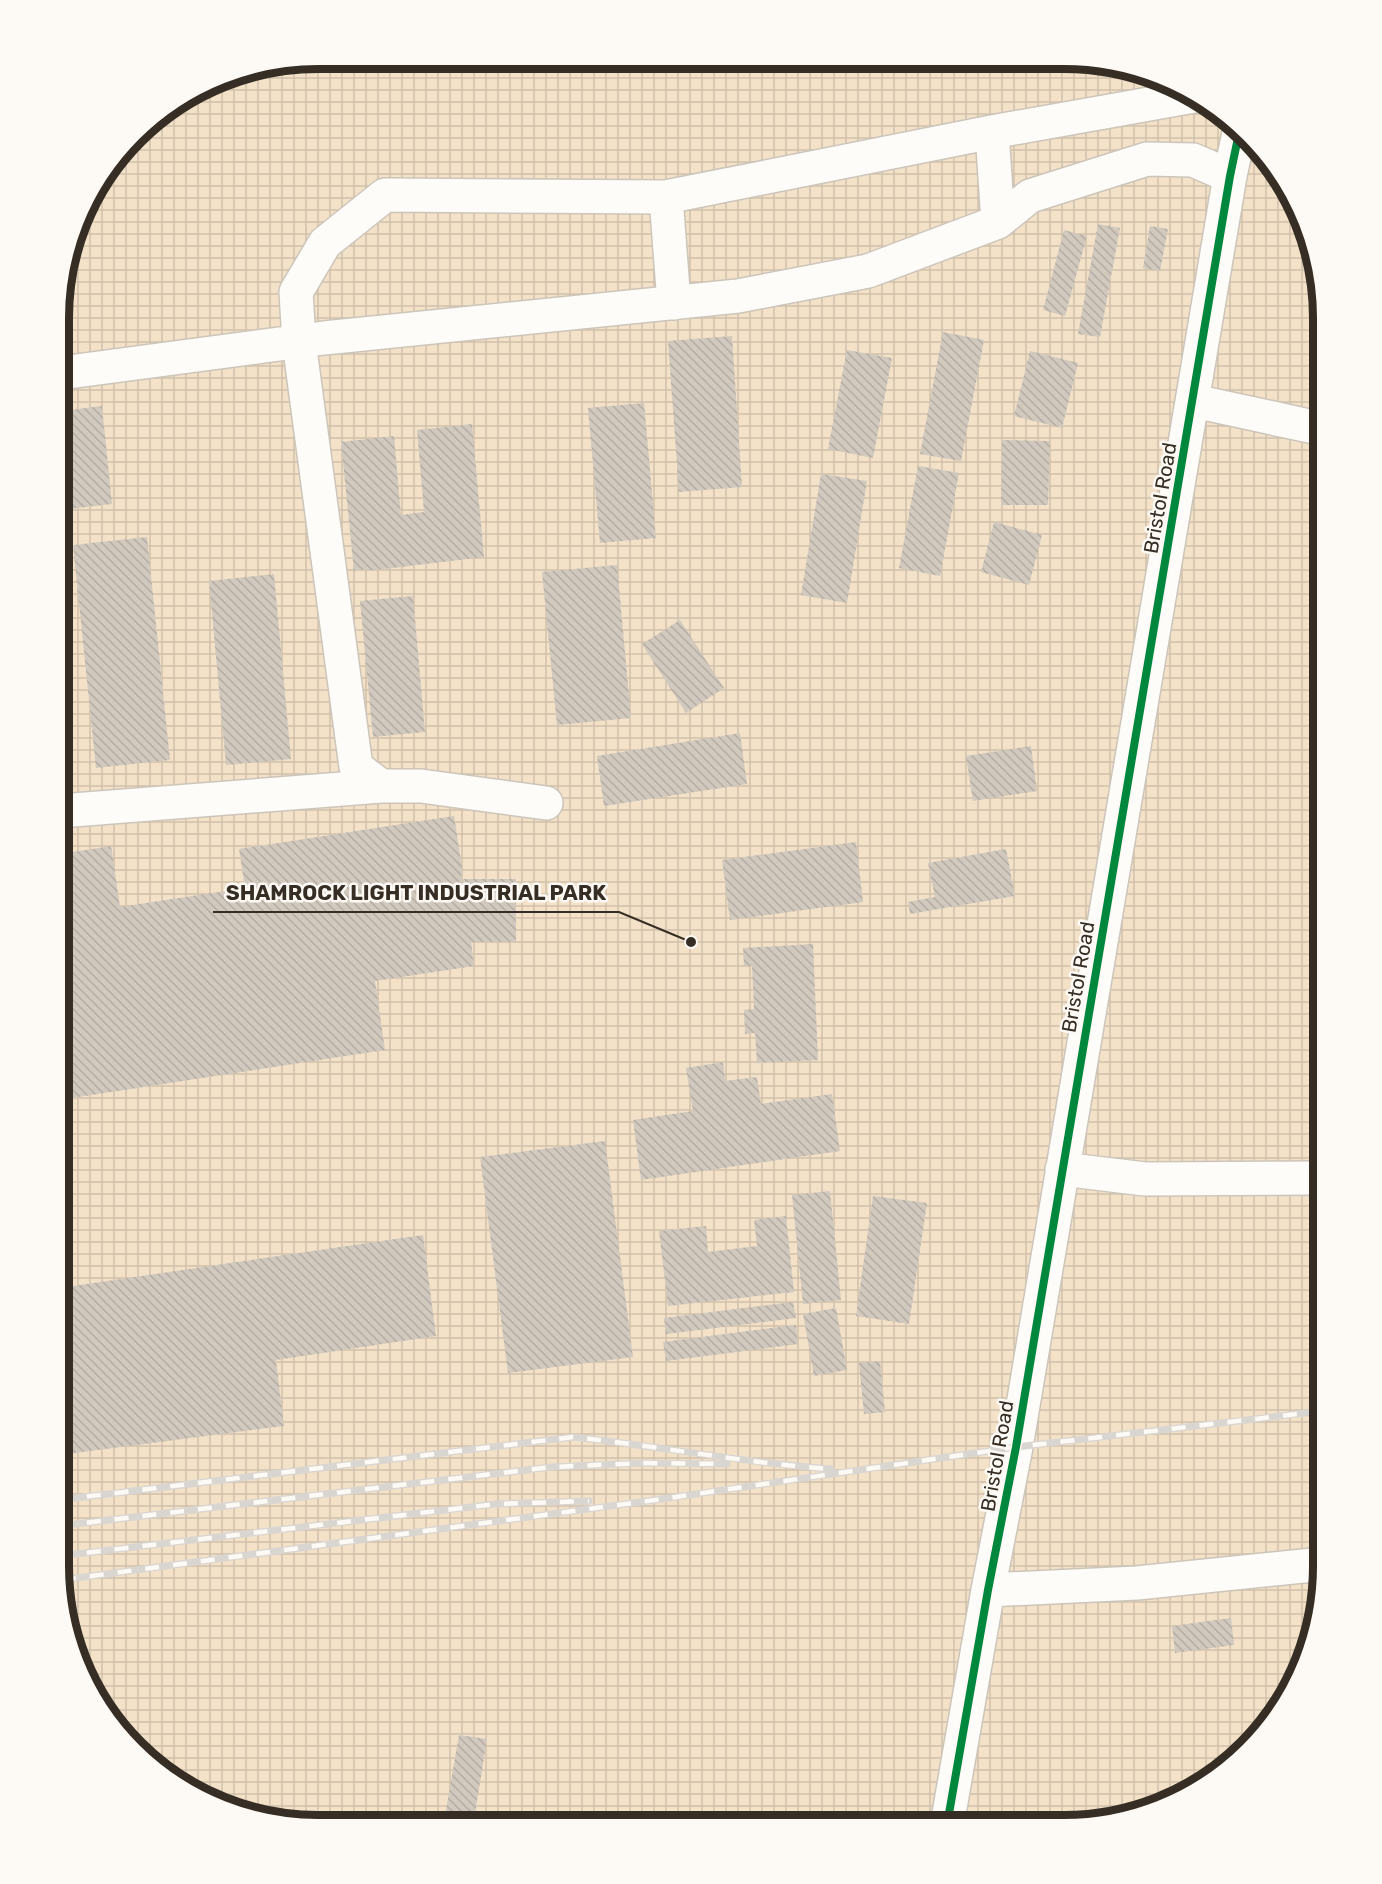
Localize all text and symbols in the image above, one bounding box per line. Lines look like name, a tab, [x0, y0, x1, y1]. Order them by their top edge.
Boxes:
street label: Bristol Road	[1138, 441, 1182, 555]
callout: SHAMROCK LIGHT INDUSTRIAL PARK	[213, 873, 619, 912]
text: SHAMROCK LIGHT INDUSTRIAL PARK	[226, 880, 606, 905]
street label: Bristol Road	[1056, 920, 1100, 1034]
street label: Bristol Road	[975, 1399, 1019, 1513]

